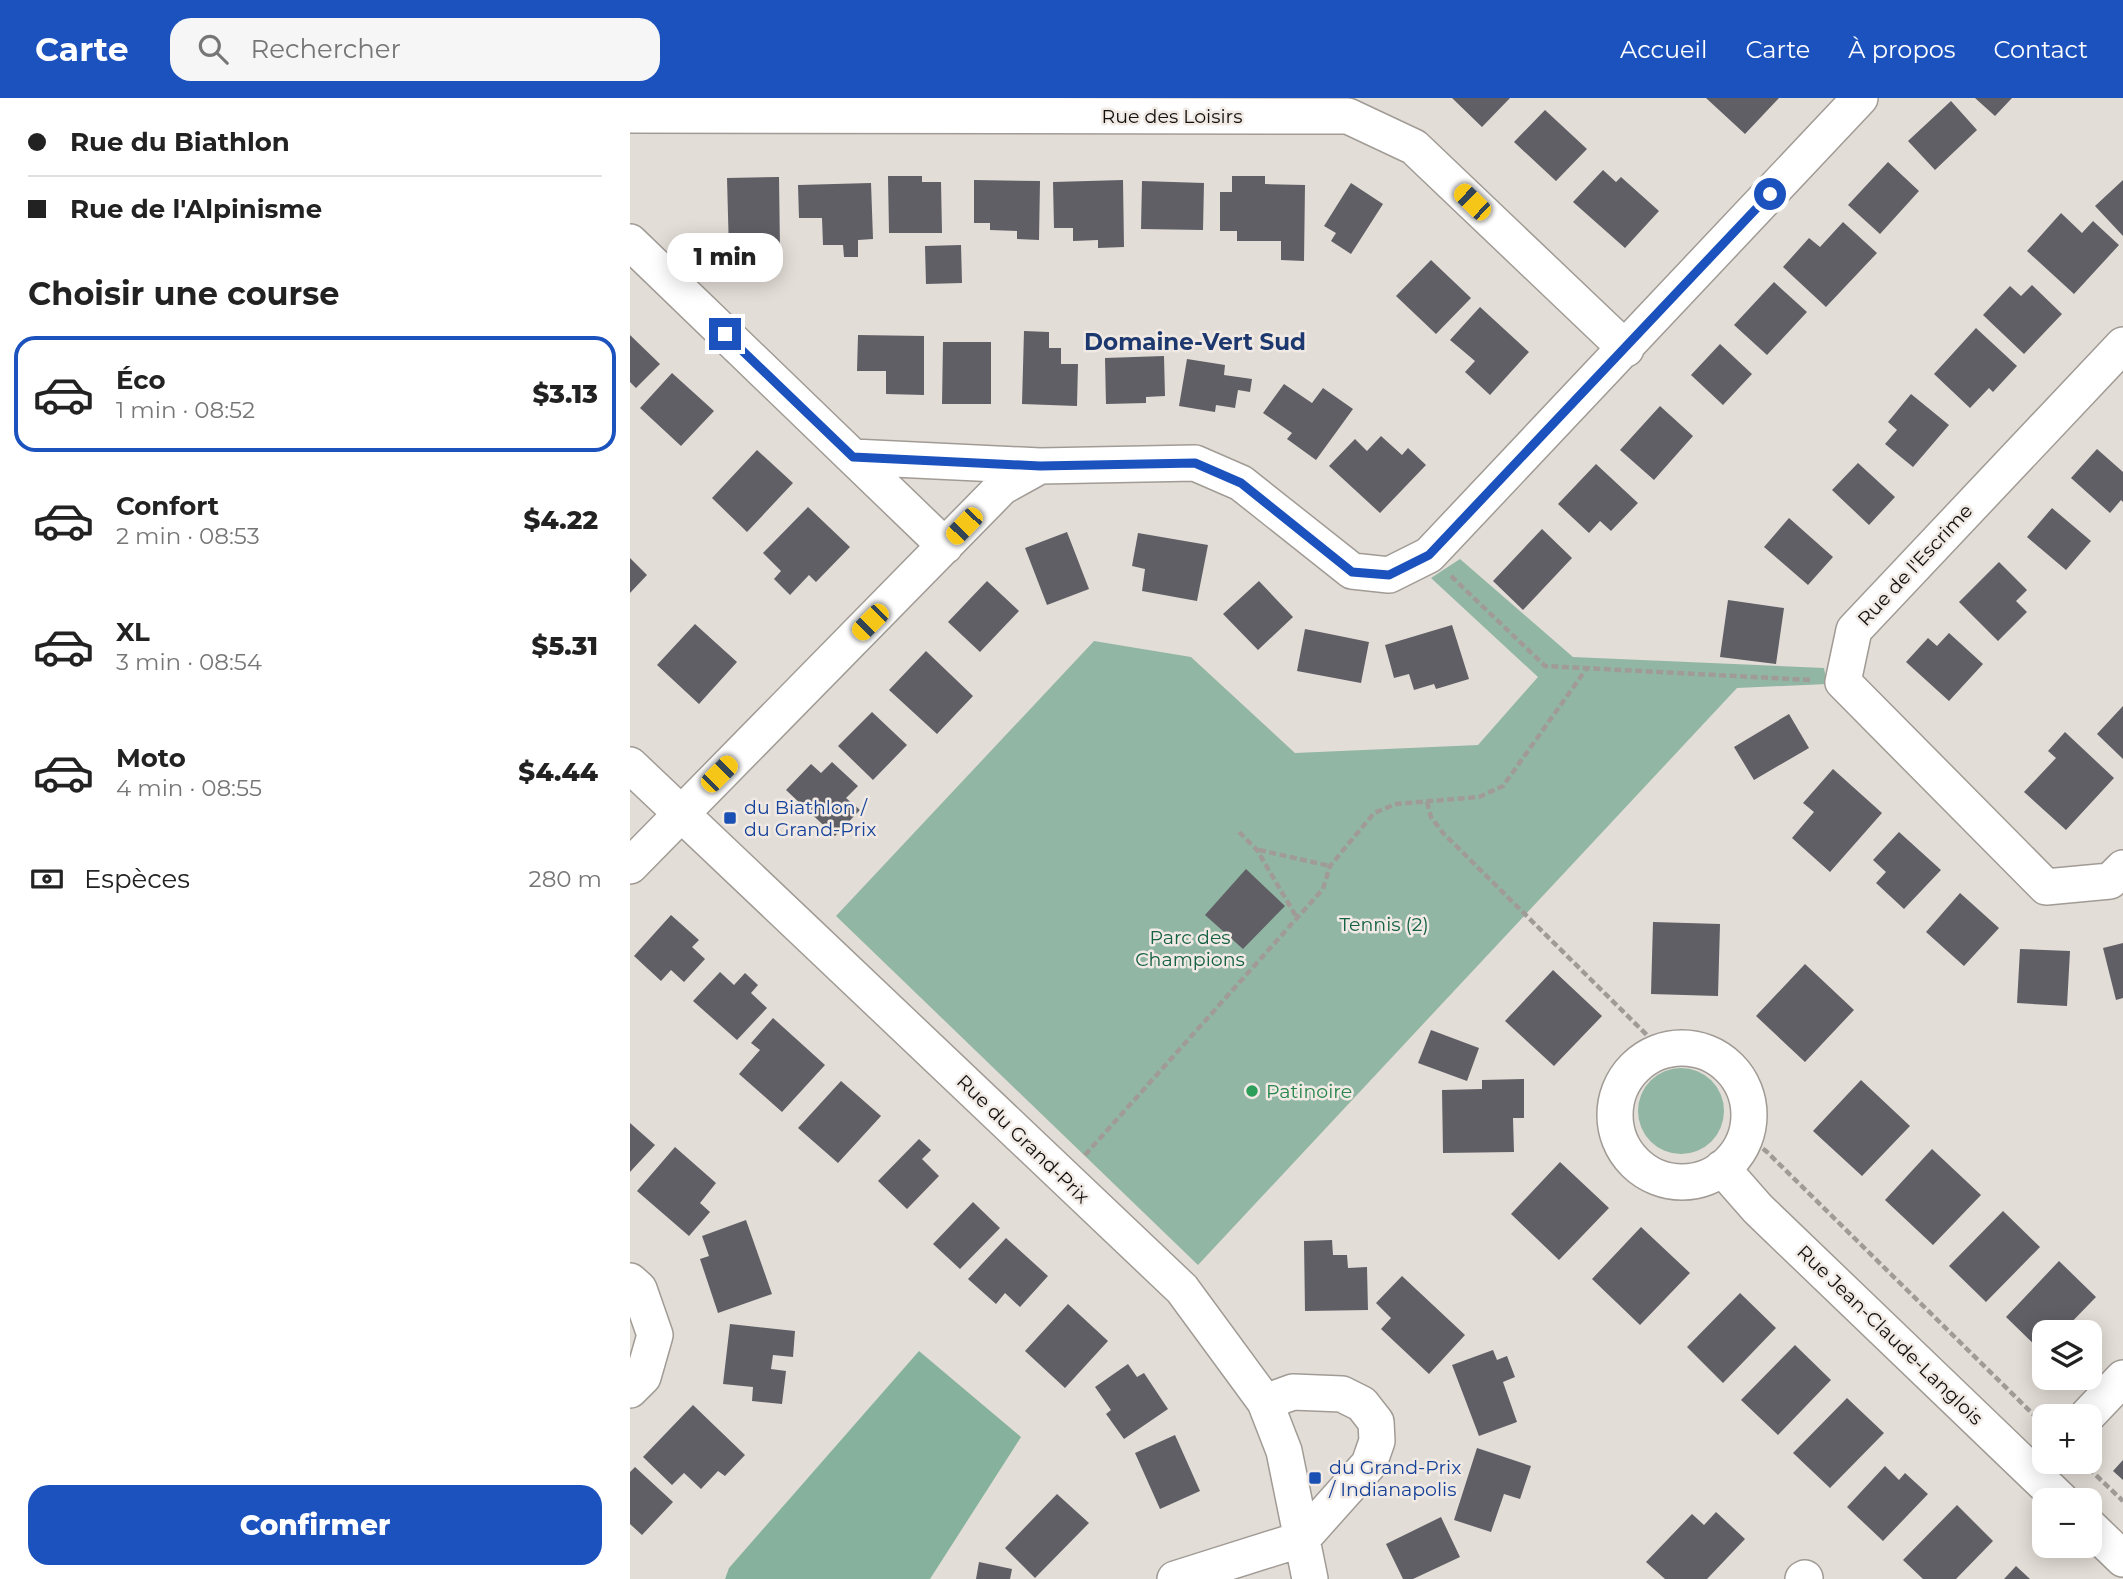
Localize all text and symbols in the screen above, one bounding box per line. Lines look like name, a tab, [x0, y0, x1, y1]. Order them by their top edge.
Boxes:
search box	[170, 18, 660, 81]
text: Carte	[35, 29, 128, 69]
icon: search	[194, 30, 232, 68]
text: Rechercher	[250, 33, 401, 65]
text: Accueil	[1620, 35, 1707, 64]
text: Carte	[1745, 35, 1810, 64]
text: À propos	[1848, 35, 1955, 64]
text: Contact	[1993, 35, 2088, 64]
street label: Rue des Loisirs	[1102, 105, 1242, 128]
text: Rue du Biathlon	[70, 126, 290, 158]
route start	[1754, 178, 1786, 210]
car	[1450, 180, 1495, 224]
text: Rue de l'Alpinisme	[70, 193, 322, 225]
callout: 1 min	[667, 232, 783, 282]
text: 1 min	[693, 243, 757, 271]
text: Choisir une course	[28, 274, 340, 313]
route end	[709, 318, 741, 350]
district label: Domaine-Vert Sud	[1084, 328, 1306, 356]
icon: car	[32, 363, 95, 426]
text: Éco	[116, 364, 166, 396]
text: $3.13	[532, 378, 598, 410]
text: 1 min · 08:52	[116, 396, 255, 424]
icon: car	[32, 489, 95, 552]
text: Confort	[116, 490, 219, 522]
street label: Rue de l'Escrime	[1853, 499, 1977, 631]
text: $4.22	[523, 504, 598, 536]
car	[942, 504, 987, 548]
text: 2 min · 08:53	[116, 522, 260, 550]
car	[848, 600, 893, 644]
icon: car	[32, 615, 95, 678]
text: XL	[116, 616, 150, 648]
text: $5.31	[532, 630, 598, 662]
text: 3 min · 08:54	[116, 648, 262, 676]
icon: car	[32, 741, 95, 804]
text: Moto	[116, 742, 186, 774]
car	[697, 752, 742, 796]
text: $4.44	[518, 756, 598, 788]
text: 4 min · 08:55	[116, 774, 262, 802]
place label: du Biathlon / du Grand-Prix	[744, 796, 876, 841]
marker: du Biathlon / du Grand-Prix	[722, 810, 738, 826]
icon: cash	[28, 860, 66, 898]
text: Espèces	[84, 863, 190, 895]
text: 280 m	[529, 865, 602, 893]
park label: Tennis (2)	[1339, 913, 1429, 936]
park label: Parc des Champions	[1135, 926, 1245, 971]
street label: Rue du Grand-Prix	[952, 1070, 1094, 1208]
place label: Patinoire	[1266, 1080, 1352, 1103]
marker: Patinoire	[1244, 1083, 1260, 1099]
street label: Rue Jean-Claude-Langlois	[1792, 1240, 1988, 1430]
map controls	[2032, 1320, 2102, 1558]
button: layers	[2032, 1320, 2102, 1390]
button: +	[2032, 1404, 2102, 1474]
place label: du Grand-Prix / Indianapolis	[1328, 1456, 1461, 1501]
marker: du Grand-Prix / Indianapolis	[1307, 1470, 1323, 1486]
button: Confirmer	[28, 1485, 602, 1565]
button: −	[2032, 1488, 2102, 1558]

